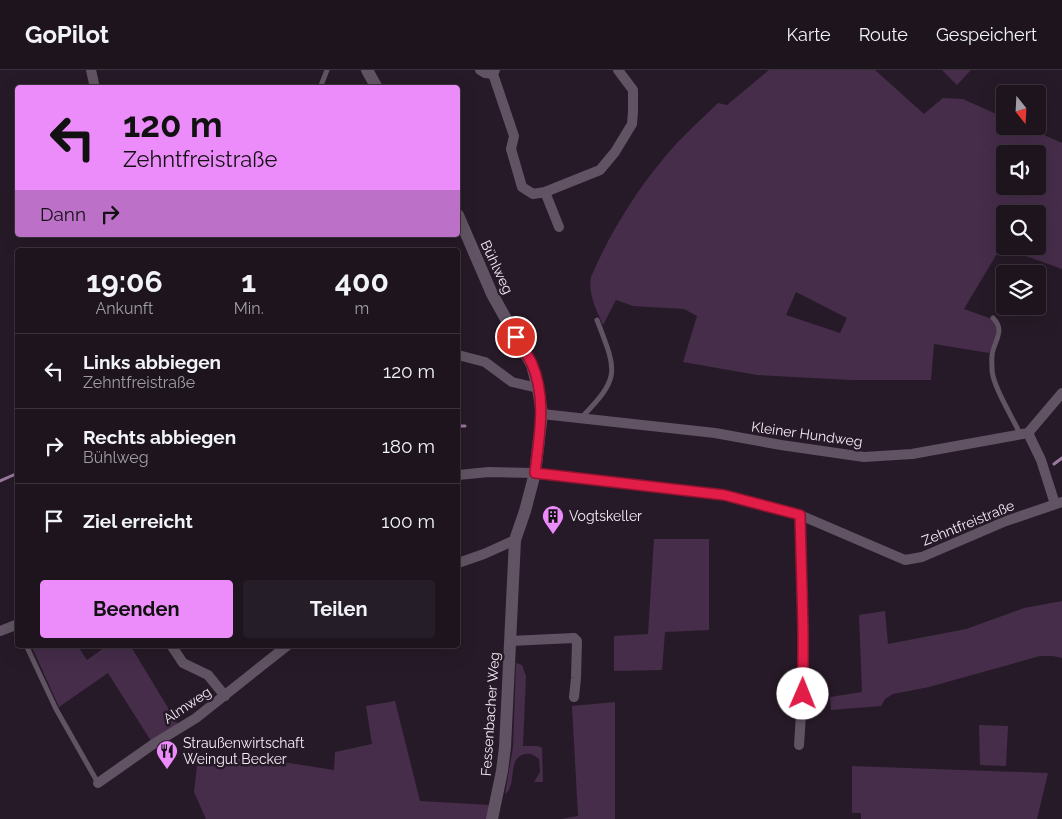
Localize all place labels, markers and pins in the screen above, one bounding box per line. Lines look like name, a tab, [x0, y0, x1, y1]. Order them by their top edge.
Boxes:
pin	[495, 316, 537, 358]
building icon: Vogtskeller	[541, 504, 565, 535]
place label: Vogtskeller	[569, 508, 642, 524]
place label: Straußenwirtschaft Weingut Becker	[183, 735, 305, 767]
restaurant icon: Straußenwirtschaft Weingut Becker	[155, 739, 179, 770]

